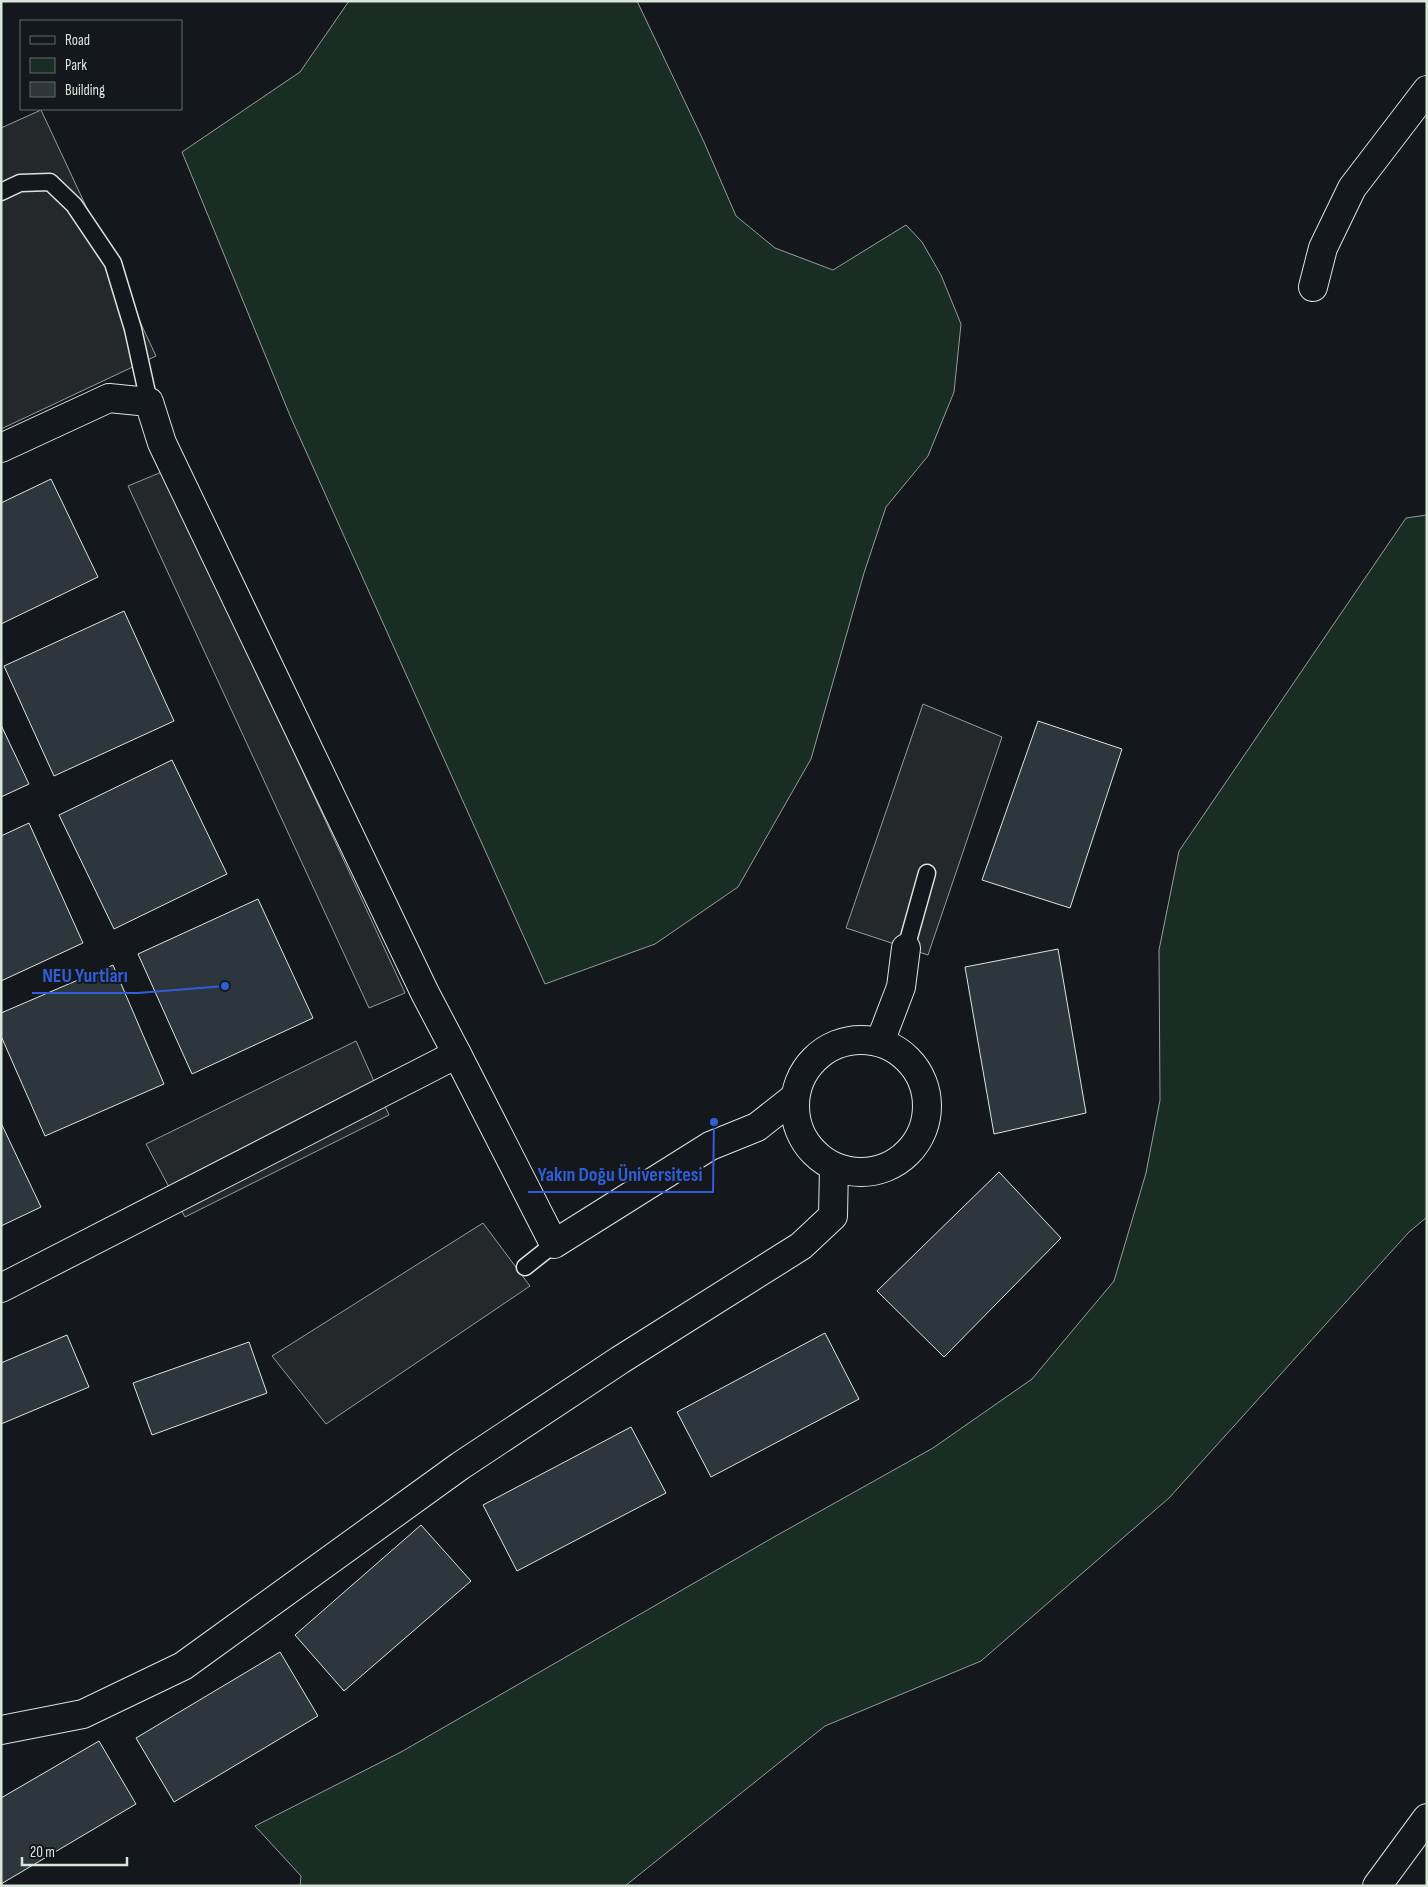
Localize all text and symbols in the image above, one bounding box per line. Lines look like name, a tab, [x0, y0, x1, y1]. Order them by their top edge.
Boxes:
legend	[20, 20, 182, 110]
text: Road	[65, 31, 90, 50]
text: Park	[65, 56, 87, 75]
text: Building	[65, 81, 105, 100]
callout: NEU Yurtları	[32, 958, 138, 993]
text: NEU Yurtları	[42, 964, 128, 988]
callout: Yakın Doğu Üniversitesi	[528, 1157, 713, 1192]
text: Yakın Doğu Üniversitesi	[538, 1163, 702, 1187]
scale bar	[22, 1834, 128, 1866]
text: 20 m	[30, 1843, 55, 1862]

